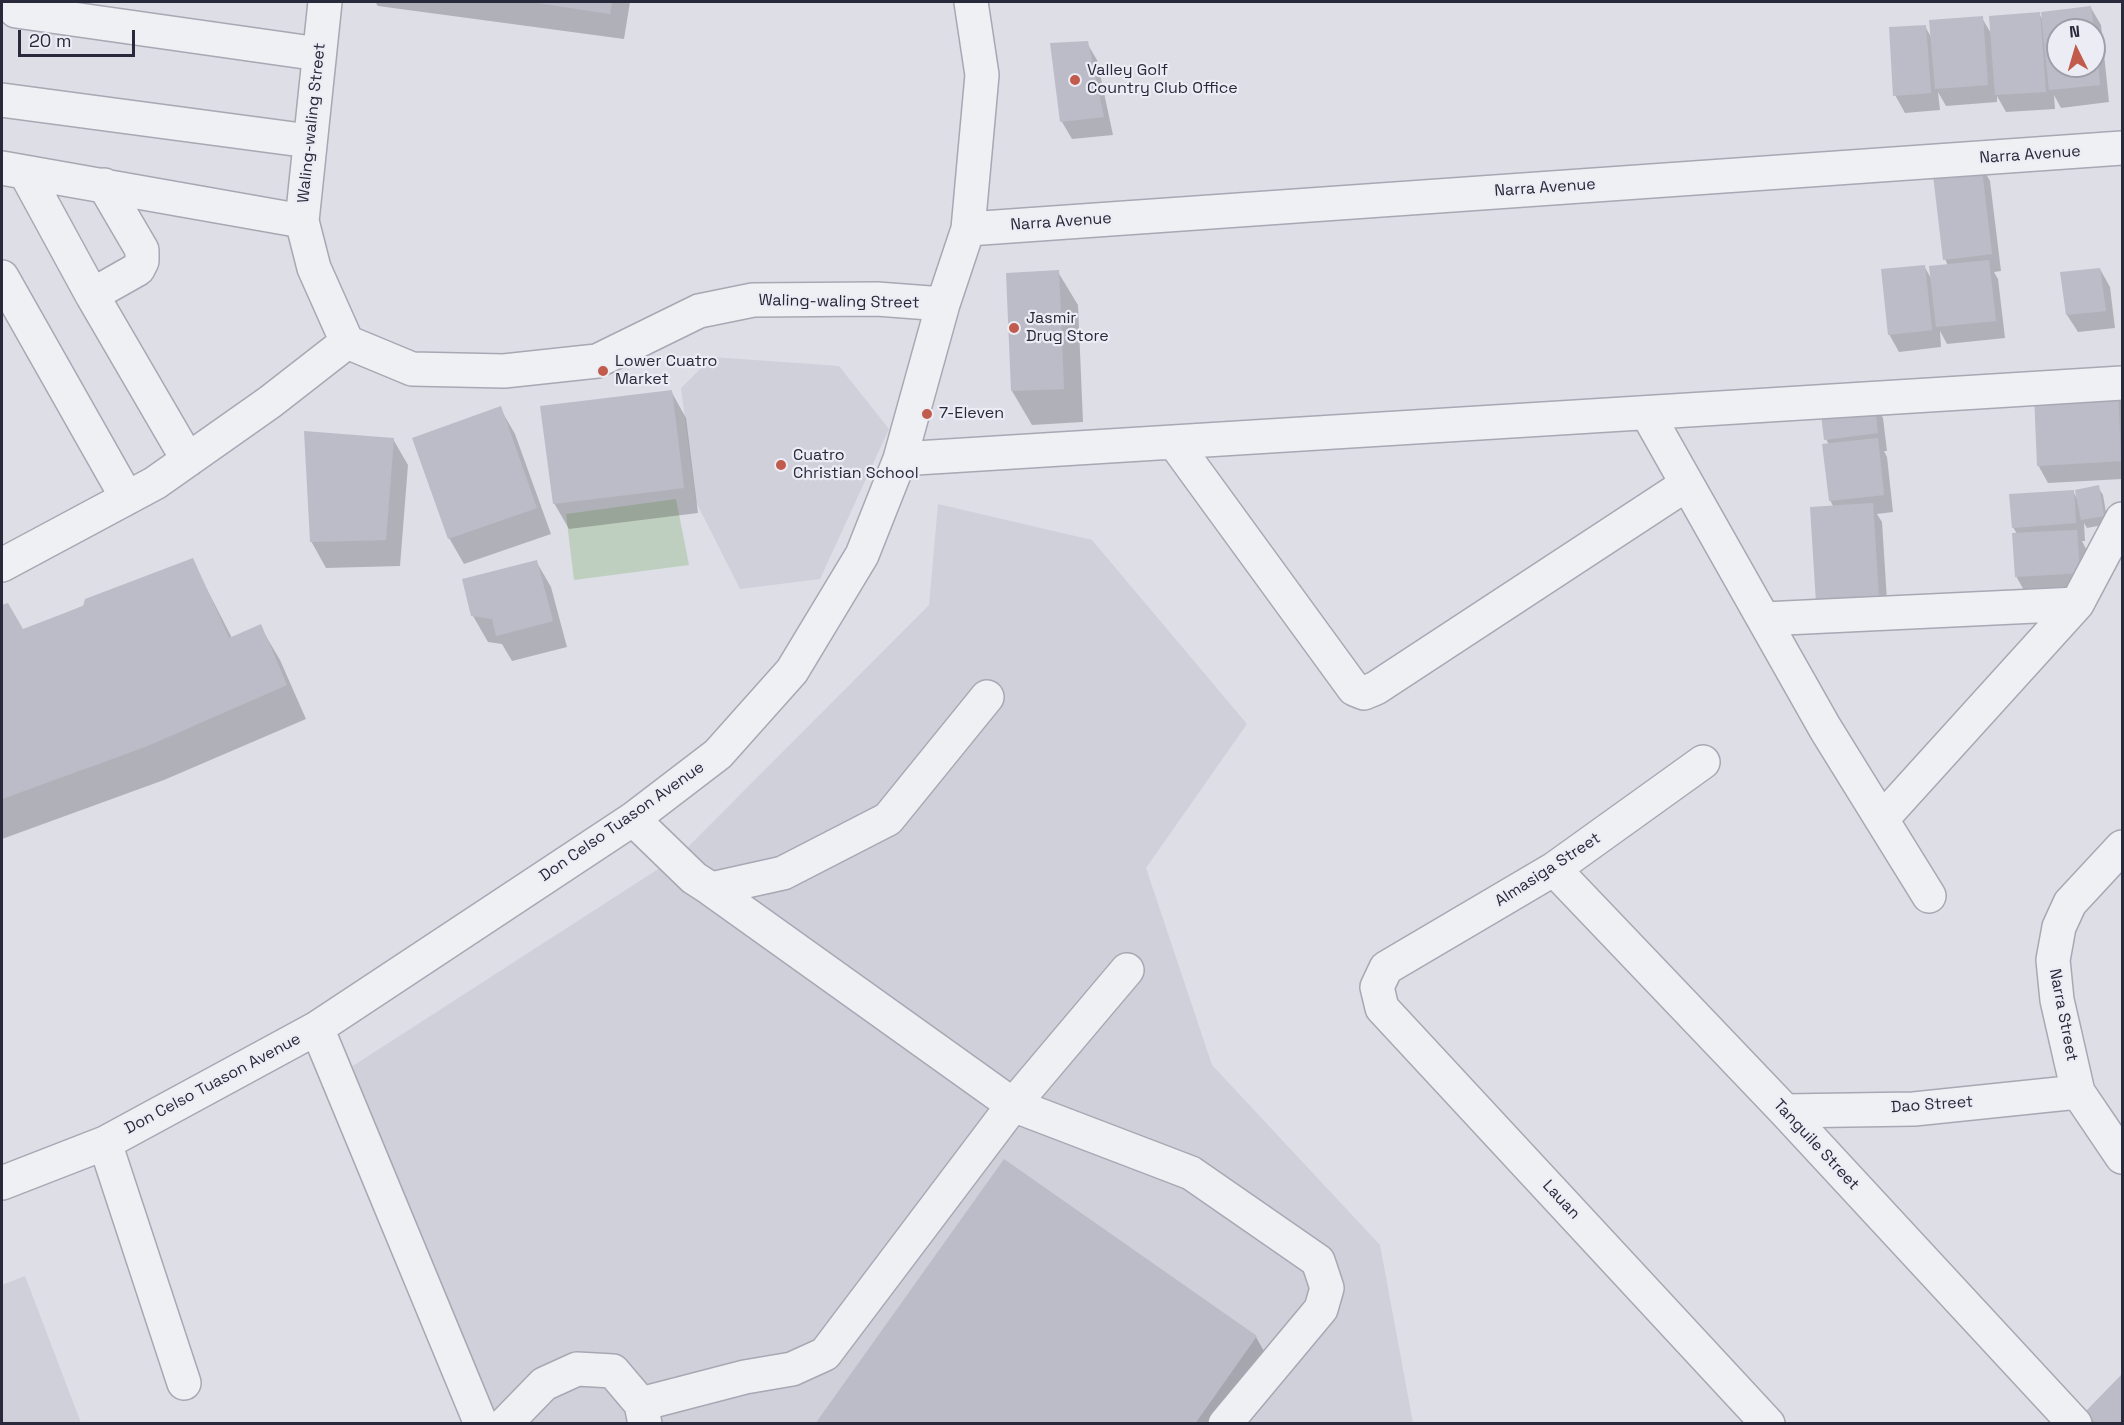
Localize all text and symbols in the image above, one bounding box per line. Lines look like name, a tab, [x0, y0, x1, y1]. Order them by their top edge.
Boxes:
scale bar	[21, 18, 138, 56]
north arrow	[2046, 18, 2106, 78]
text: N	[2068, 21, 2081, 42]
text: 20 m	[29, 29, 72, 52]
street label: Waling-waling Street	[294, 42, 330, 204]
place label: Valley Golf Country Club Office	[1087, 61, 1238, 99]
marker: Valley Golf Country Club Office	[1068, 73, 1082, 87]
street label: Narra Avenue	[1979, 142, 2081, 168]
street label: Narra Avenue	[1494, 175, 1596, 201]
street label: Narra Avenue	[1010, 209, 1112, 235]
street label: Waling-waling Street	[758, 291, 920, 313]
place label: Jasmir Drug Store	[1026, 309, 1109, 347]
marker: Jasmir Drug Store	[1007, 321, 1021, 335]
place label: Lower Cuatro Market	[615, 352, 717, 390]
marker: Lower Cuatro Market	[596, 364, 610, 378]
place label: 7-Eleven	[939, 404, 1004, 424]
marker: 7-Eleven	[920, 407, 934, 421]
place label: Cuatro Christian School	[793, 446, 919, 484]
marker: Cuatro Christian School	[774, 458, 788, 472]
street label: Don Celso Tuason Avenue	[536, 758, 708, 886]
street label: Almasiga Street	[1492, 829, 1604, 911]
street label: Narra Street	[2045, 967, 2081, 1063]
street label: Don Celso Tuason Avenue	[122, 1029, 304, 1139]
street label: Dao Street	[1890, 1093, 1974, 1117]
street label: Tanguile Street	[1769, 1096, 1863, 1194]
street label: Lauan	[1538, 1176, 1584, 1224]

